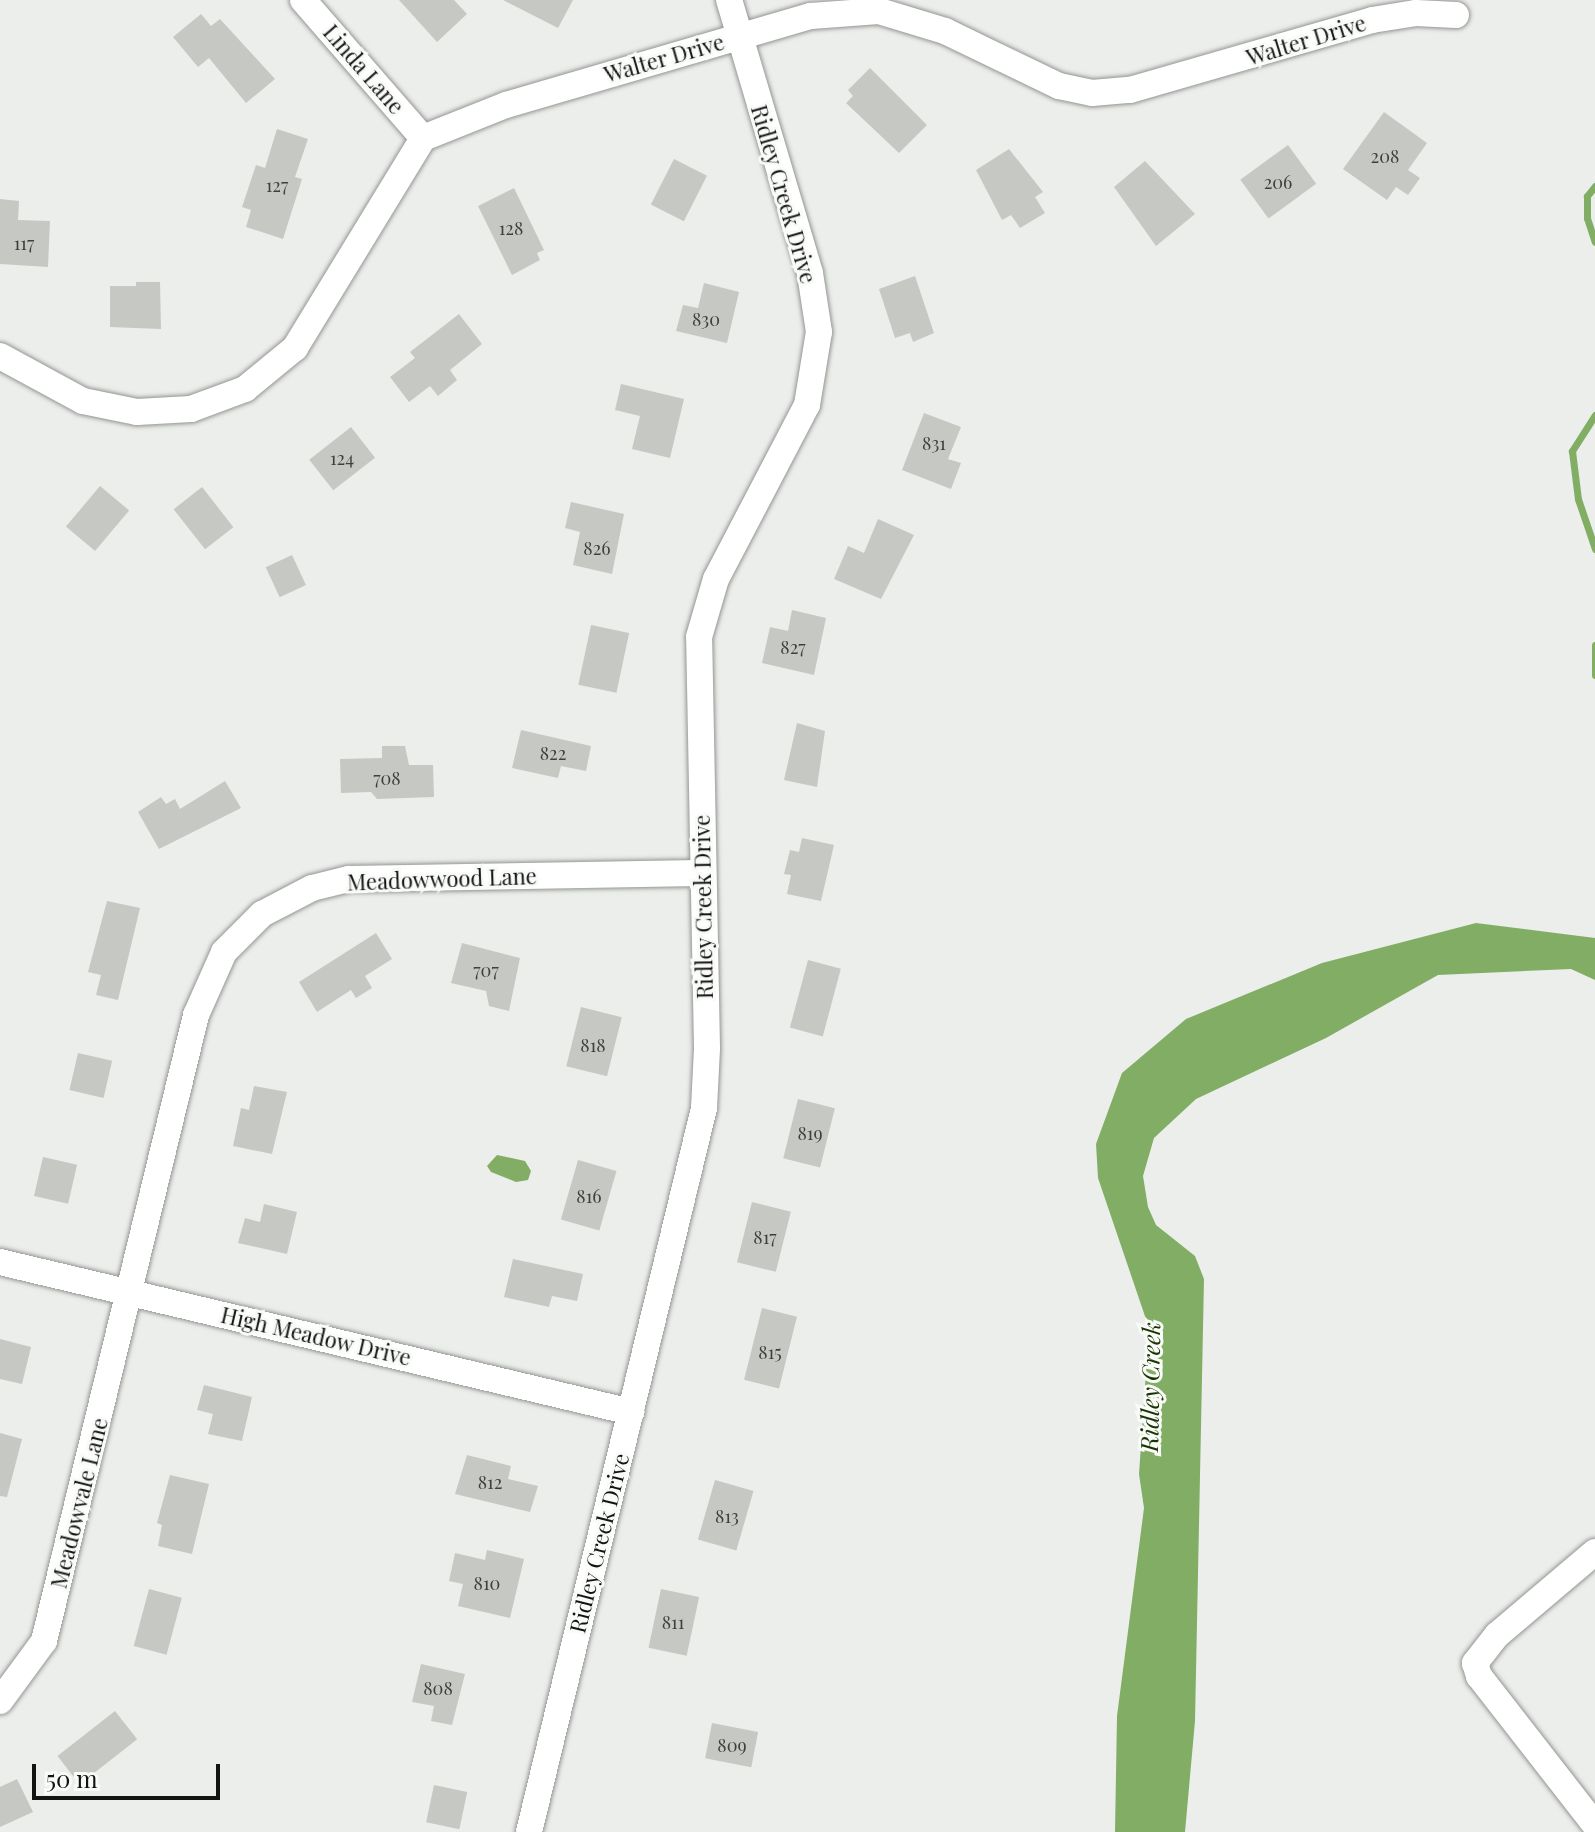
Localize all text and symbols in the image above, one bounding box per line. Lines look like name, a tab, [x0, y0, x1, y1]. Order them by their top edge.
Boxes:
street label: Walter Drive	[1243, 9, 1369, 71]
street label: Linda Lane	[318, 19, 410, 119]
street label: Walter Drive	[601, 28, 727, 88]
street label: Ridley Creek Drive	[746, 101, 822, 287]
house number: 208	[1371, 145, 1399, 167]
house number: 206	[1264, 171, 1292, 193]
house number: 127	[266, 174, 288, 196]
house number: 128	[499, 217, 523, 239]
house number: 117	[14, 232, 34, 254]
house number: 830	[692, 308, 720, 330]
house number: 831	[922, 432, 946, 454]
house number: 124	[330, 447, 354, 469]
house number: 826	[583, 537, 611, 559]
house number: 827	[780, 636, 806, 658]
house number: 822	[540, 742, 566, 764]
house number: 708	[373, 767, 401, 789]
street label: Ridley Creek Drive	[688, 814, 718, 1000]
street label: Meadowwood Lane	[347, 862, 537, 896]
house number: 707	[473, 959, 499, 981]
house number: 818	[580, 1034, 606, 1056]
house number: 819	[797, 1122, 823, 1144]
house number: 816	[576, 1185, 602, 1207]
house number: 817	[753, 1226, 777, 1248]
street label: High Meadow Drive	[218, 1301, 414, 1371]
water label: Ridley Creek	[1134, 1322, 1166, 1452]
house number: 815	[758, 1341, 782, 1363]
street label: Meadowvale Lane	[45, 1415, 113, 1591]
street label: Ridley Creek Drive	[564, 1450, 634, 1636]
house number: 812	[478, 1471, 502, 1493]
house number: 813	[715, 1505, 739, 1527]
house number: 810	[474, 1572, 500, 1594]
house number: 811	[662, 1611, 684, 1633]
house number: 808	[423, 1677, 453, 1699]
house number: 809	[717, 1734, 747, 1756]
scale bar	[36, 1748, 224, 1798]
text: 50 m	[46, 1762, 98, 1794]

